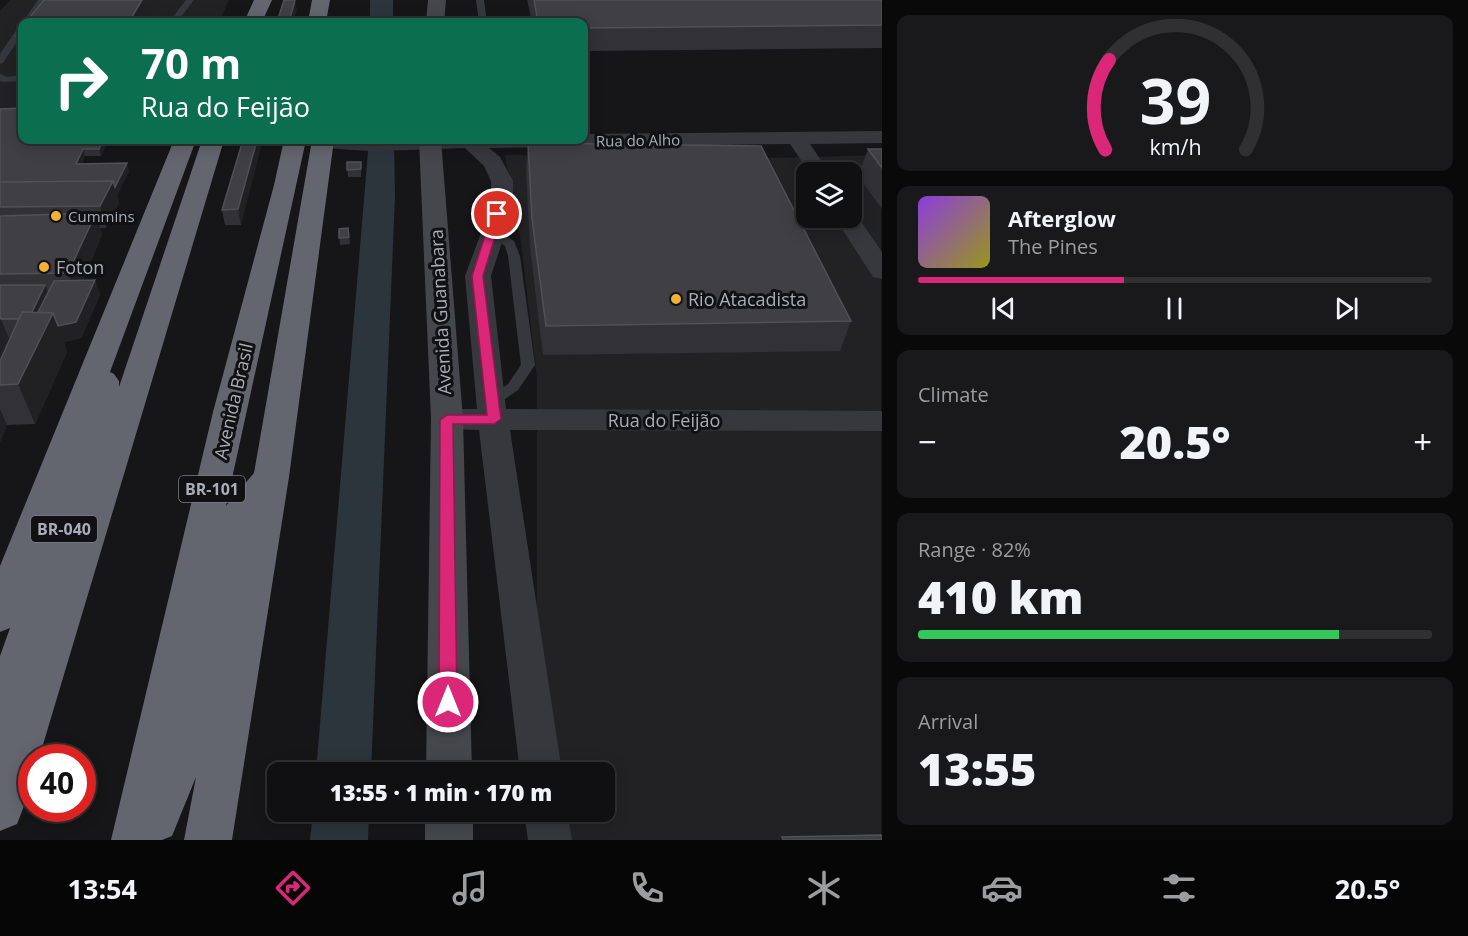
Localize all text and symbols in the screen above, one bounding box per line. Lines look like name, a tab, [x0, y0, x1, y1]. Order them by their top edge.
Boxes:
text: 70 m	[141, 34, 241, 91]
icon: right	[42, 42, 120, 120]
text: 39	[1139, 57, 1211, 142]
text: Rua do Feijão	[141, 88, 310, 125]
street label: Rua do Alho	[596, 129, 680, 151]
text: km/h	[1149, 132, 1201, 161]
map controls	[796, 162, 862, 228]
button: layers	[796, 162, 862, 228]
pin	[471, 188, 522, 239]
icon: arrive	[480, 197, 513, 230]
text: Afterglow	[1008, 203, 1116, 233]
place label: Cummins	[68, 206, 135, 226]
marker: Cummins	[49, 209, 63, 223]
street label: Avenida Guanabara	[424, 229, 456, 395]
text: The Pines	[1008, 233, 1098, 260]
place label: Foton	[56, 255, 104, 279]
marker: Foton	[37, 260, 51, 274]
place label: Rio Atacadista	[688, 287, 806, 311]
marker: Rio Atacadista	[669, 292, 683, 306]
icon: previous	[987, 292, 1020, 325]
icon: pause	[1158, 292, 1191, 325]
icon: next	[1330, 292, 1363, 325]
street label: Avenida Brasil	[208, 341, 258, 461]
text: Climate	[918, 381, 989, 408]
street label: Rua do Feijão	[608, 408, 720, 432]
text: 20.5°	[1119, 411, 1231, 472]
text: −	[918, 419, 937, 464]
text: +	[1413, 419, 1432, 464]
road number: BR-101	[179, 476, 245, 502]
road number: BR-040	[31, 516, 97, 542]
text: Range · 82%	[918, 536, 1031, 563]
text: 410 km	[918, 566, 1083, 627]
position arrow	[416, 670, 480, 734]
text: Arrival	[918, 708, 978, 735]
text: 13:55	[918, 738, 1036, 799]
speed limit sign: 40	[18, 744, 96, 822]
text: 13:55 · 1 min · 170 m	[330, 777, 552, 807]
icon: directions	[272, 867, 314, 909]
icon: music	[449, 867, 491, 909]
icon: phone	[626, 867, 668, 909]
icon: climate	[803, 867, 845, 909]
icon: car	[981, 867, 1023, 909]
icon: filters	[1158, 867, 1200, 909]
text: 13:54	[68, 870, 137, 907]
text: 20.5°	[1335, 870, 1400, 907]

